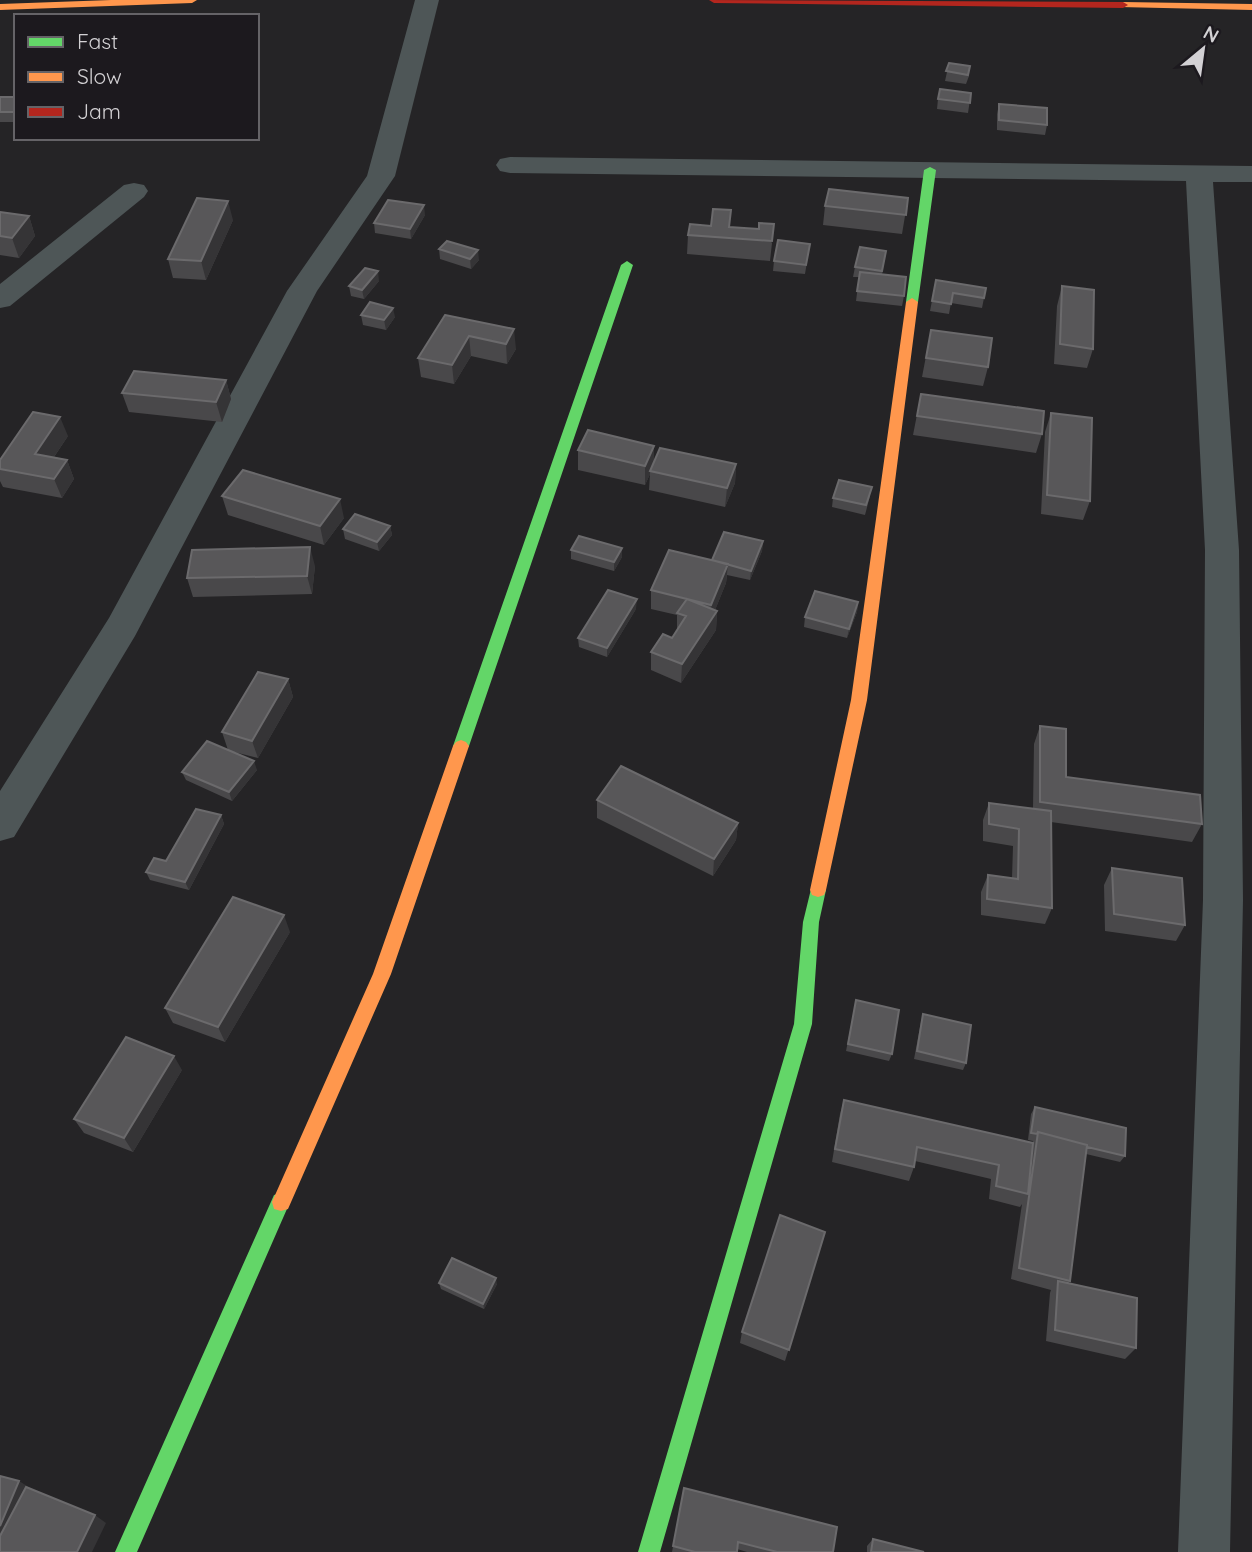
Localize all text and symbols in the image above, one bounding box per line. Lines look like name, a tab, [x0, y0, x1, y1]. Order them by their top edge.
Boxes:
legend	[14, 14, 259, 140]
north arrow	[1168, 14, 1238, 84]
text: N	[1199, 20, 1223, 48]
text: Fast	[77, 28, 118, 54]
text: Slow	[77, 63, 122, 89]
text: Jam	[77, 98, 121, 124]

